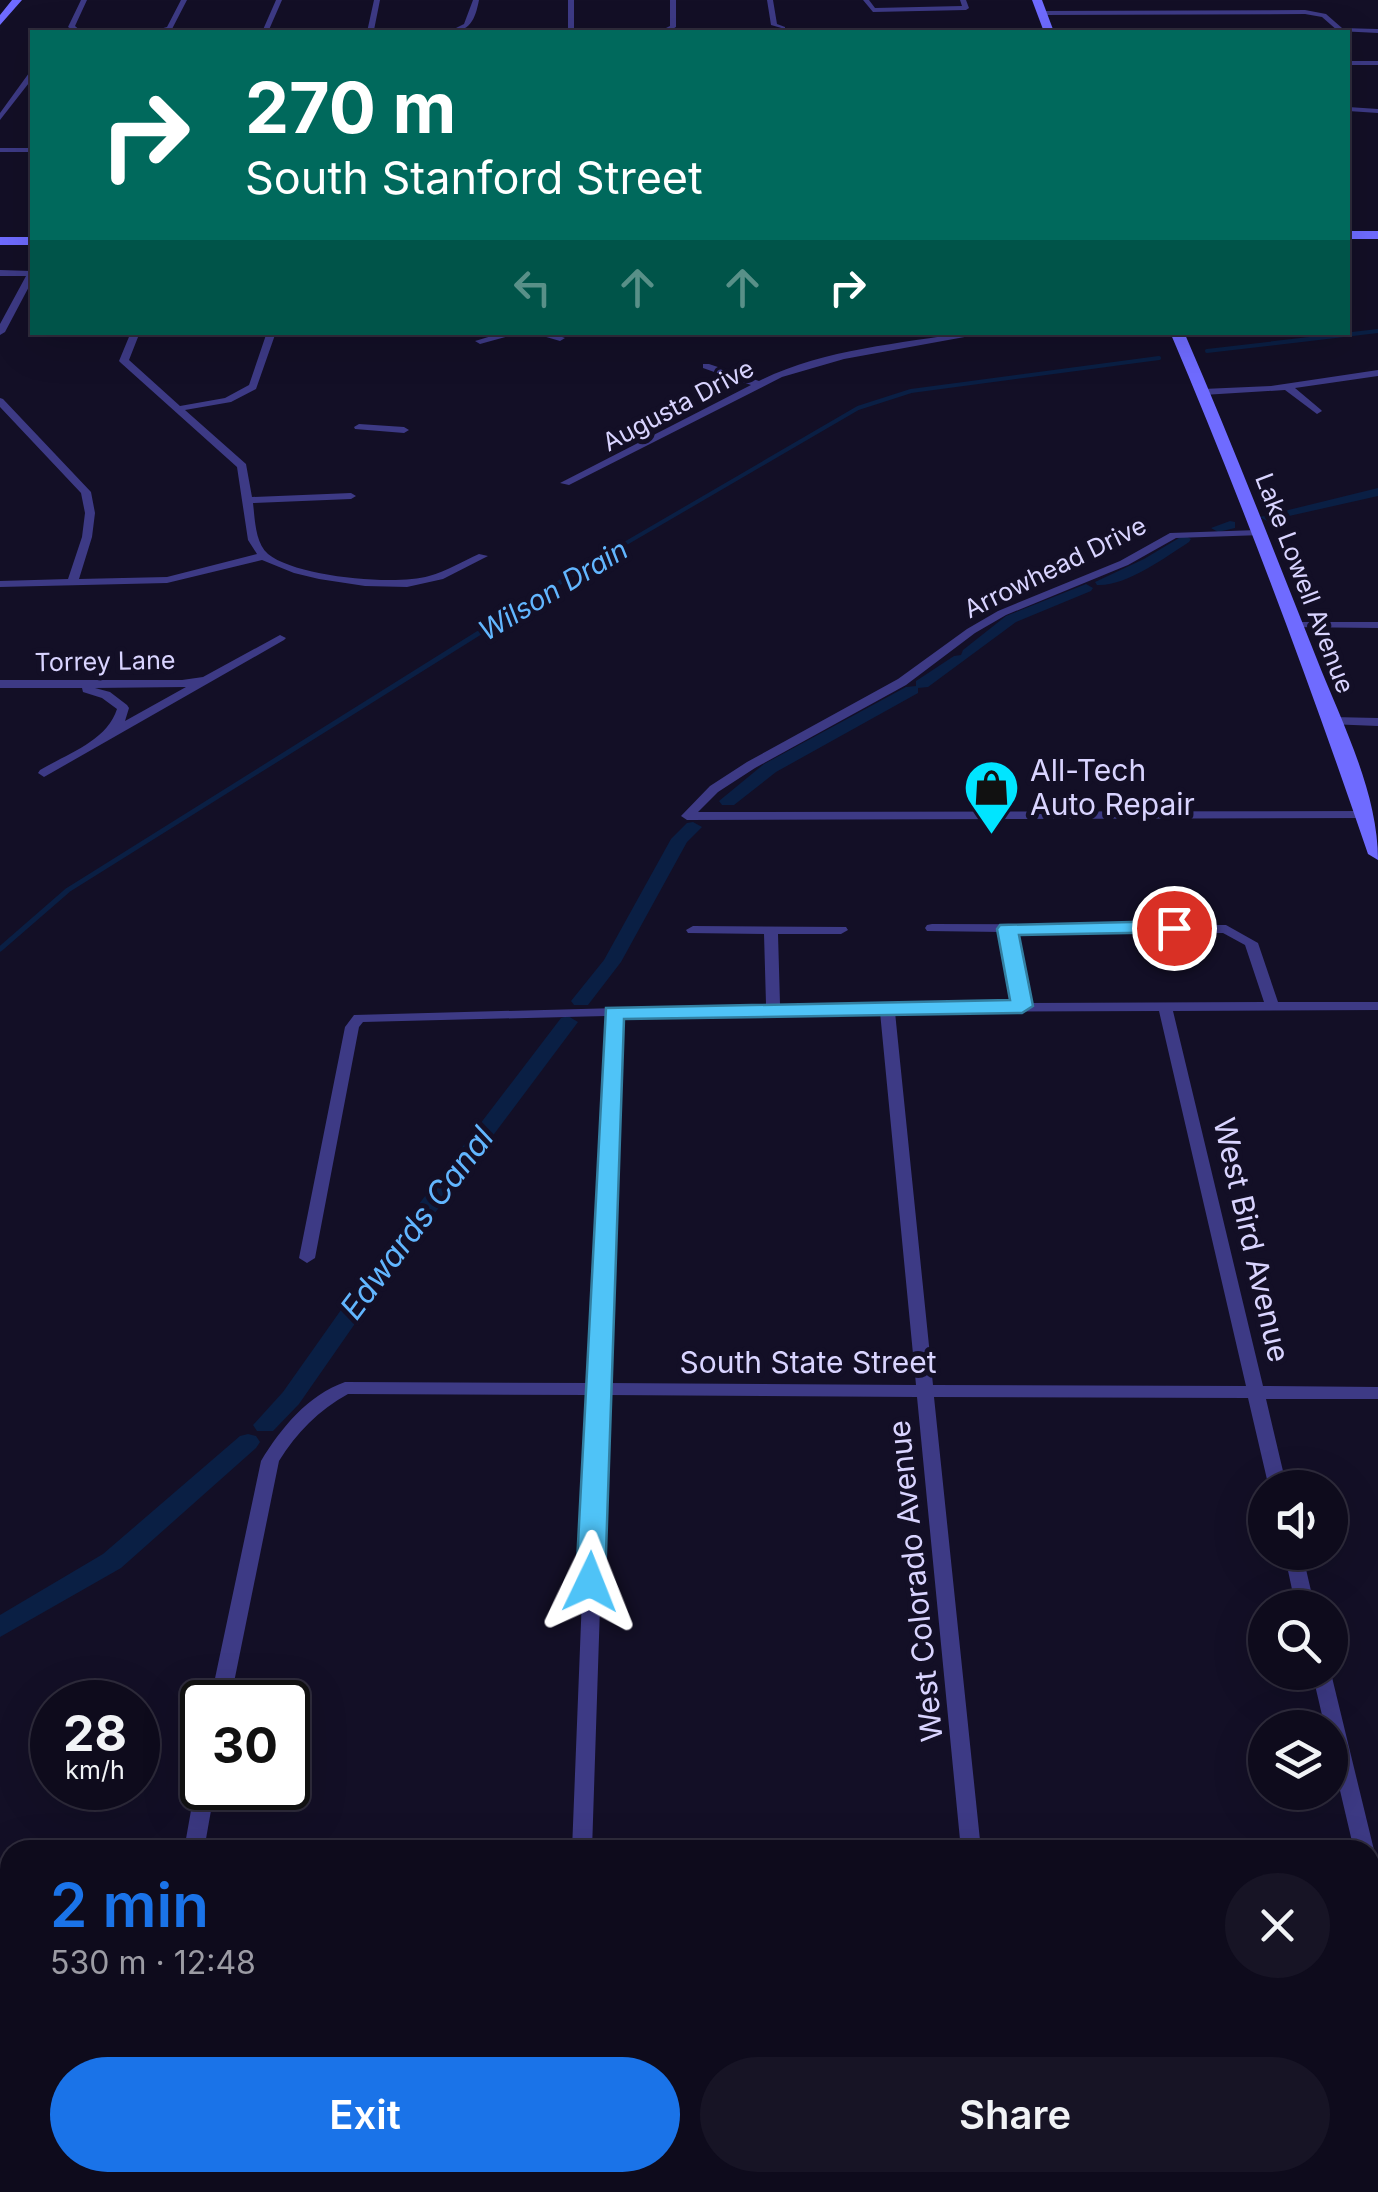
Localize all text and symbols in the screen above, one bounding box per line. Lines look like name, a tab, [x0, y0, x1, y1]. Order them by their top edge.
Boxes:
text: 270 m	[245, 65, 456, 150]
icon: right	[80, 70, 210, 200]
text: South Stanford Street	[245, 150, 703, 205]
icon: left	[505, 260, 560, 315]
icon: ahead	[610, 260, 665, 315]
icon: ahead	[715, 260, 770, 315]
icon: right	[820, 260, 875, 315]
street label: Augusta Drive	[597, 353, 759, 457]
street label: Lake Lowell Avenue	[1249, 469, 1361, 697]
street label: Arrowhead Drive	[959, 510, 1151, 624]
water label: Wilson Drain	[472, 532, 634, 648]
street label: Torrey Lane	[34, 645, 176, 677]
place label: All-Tech Auto Repair	[1030, 752, 1195, 822]
shop icon: All-Tech Auto Repair	[961, 758, 1021, 837]
pin	[1132, 886, 1217, 971]
icon: arrive	[1147, 901, 1202, 956]
street label: West Bird Avenue	[1206, 1114, 1298, 1365]
water label: Edwards Canal	[332, 1119, 502, 1326]
street label: South State Street	[679, 1344, 937, 1380]
street label: West Colorado Avenue	[880, 1419, 950, 1744]
map controls	[1248, 1470, 1348, 1810]
button: sound	[1248, 1470, 1348, 1570]
position arrow	[538, 1530, 642, 1634]
button: search	[1248, 1590, 1348, 1690]
speed limit sign: 30	[180, 1680, 310, 1810]
text: 28	[63, 1703, 127, 1763]
button: layers	[1248, 1710, 1348, 1810]
text: km/h	[65, 1755, 125, 1785]
text: 2 min	[50, 1869, 209, 1941]
button: close	[1225, 1873, 1330, 1978]
text: 530 m · 12:48	[50, 1943, 256, 1982]
button: Exit	[50, 2057, 680, 2172]
button: Share	[700, 2057, 1330, 2172]

